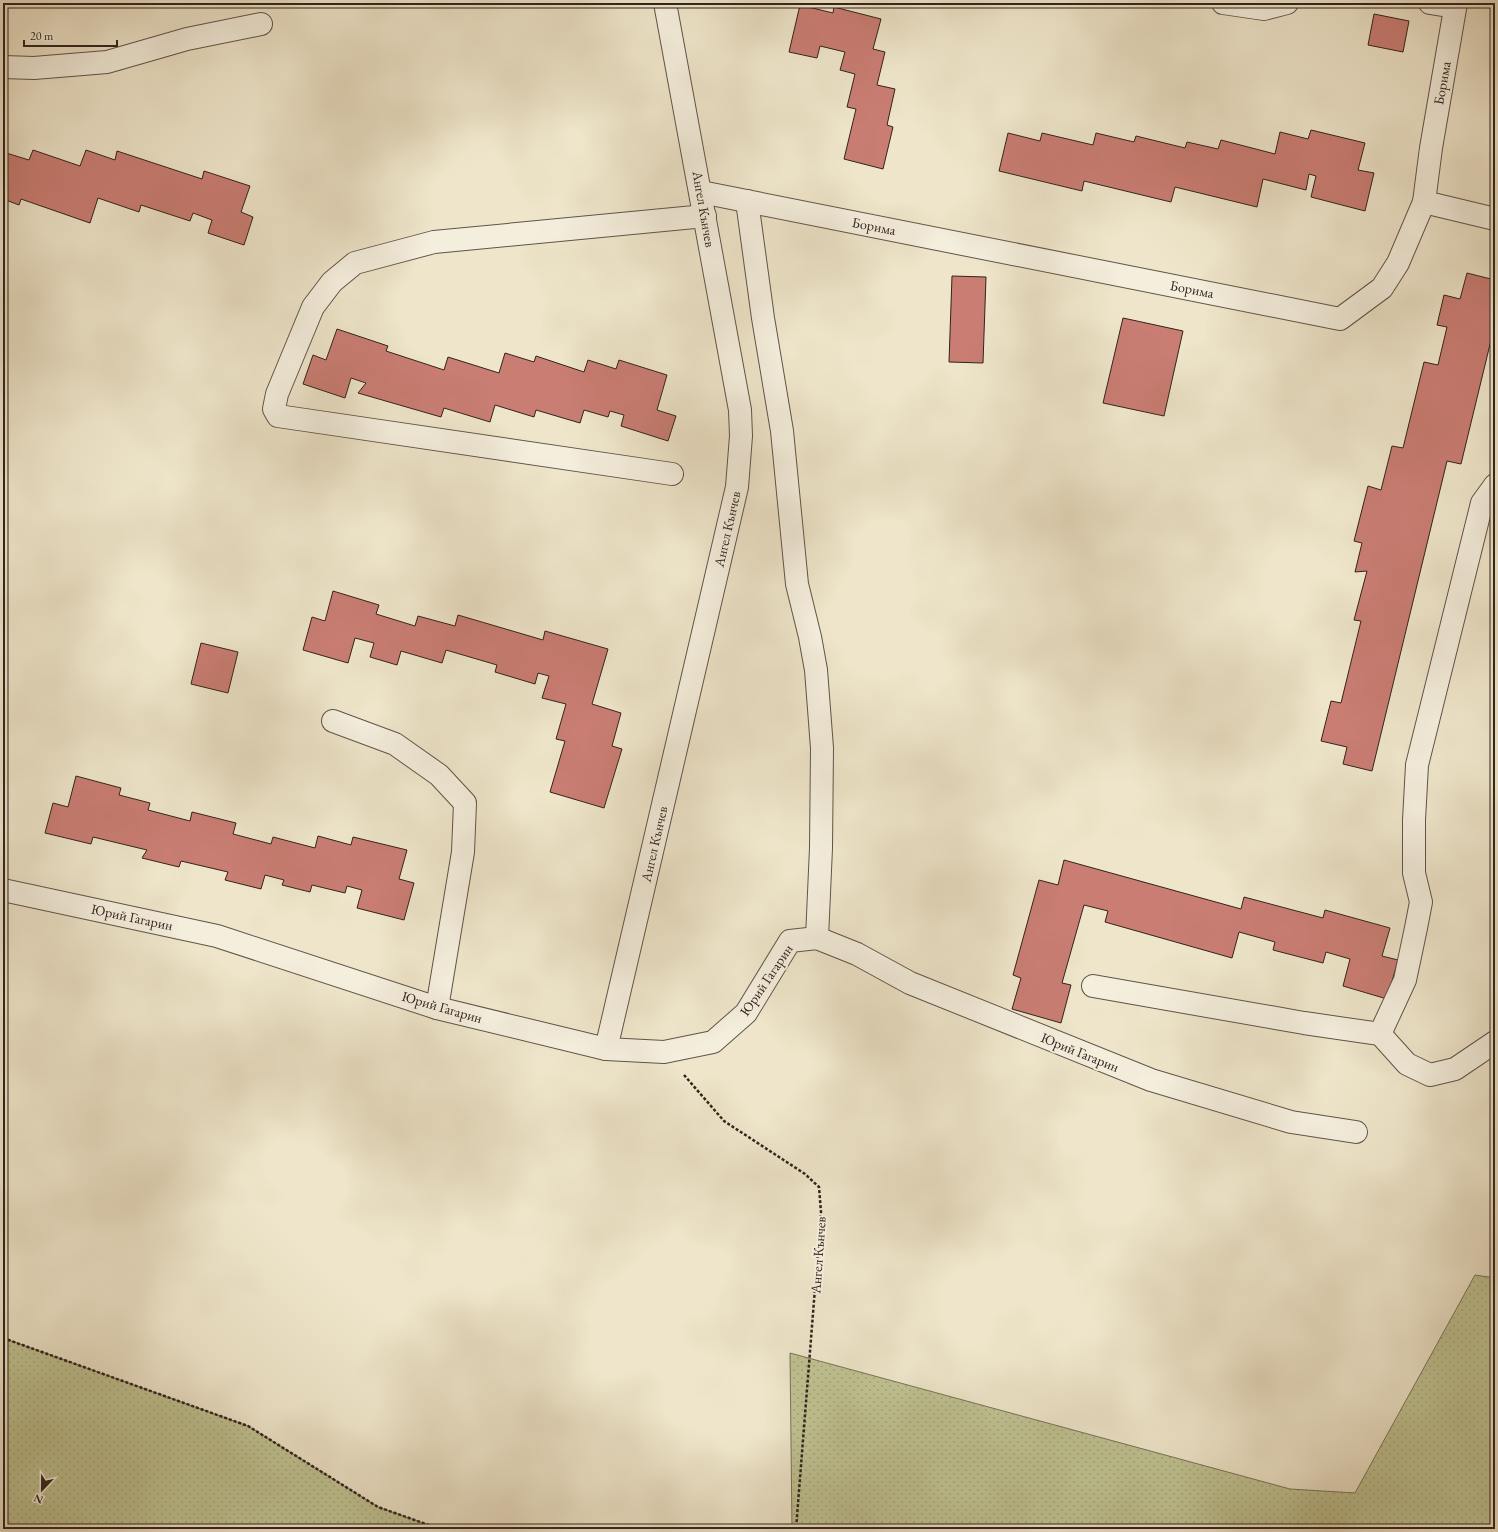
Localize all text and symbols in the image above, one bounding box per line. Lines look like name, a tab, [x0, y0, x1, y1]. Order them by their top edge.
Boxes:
scale bar	[24, 22, 117, 48]
text: 20 m	[30, 28, 54, 44]
street label: Борима	[1429, 59, 1455, 106]
street label: Ангел Кънчев	[688, 168, 720, 249]
street label: Борима	[851, 213, 898, 239]
street label: Борима	[1169, 276, 1216, 302]
street label: Ангел Кънчев	[709, 489, 744, 570]
street label: Ангел Кънчев	[636, 804, 671, 885]
street label: Юрий Гагарин	[90, 900, 174, 934]
street label: Юрий Гагарин	[735, 941, 797, 1019]
street label: Юрий Гагарин	[400, 987, 484, 1027]
street label: Юрий Гагарин	[1038, 1028, 1122, 1076]
street label: Ангел Кънчев	[806, 1216, 830, 1295]
north arrow	[22, 1470, 62, 1510]
text: N	[31, 1491, 45, 1507]

